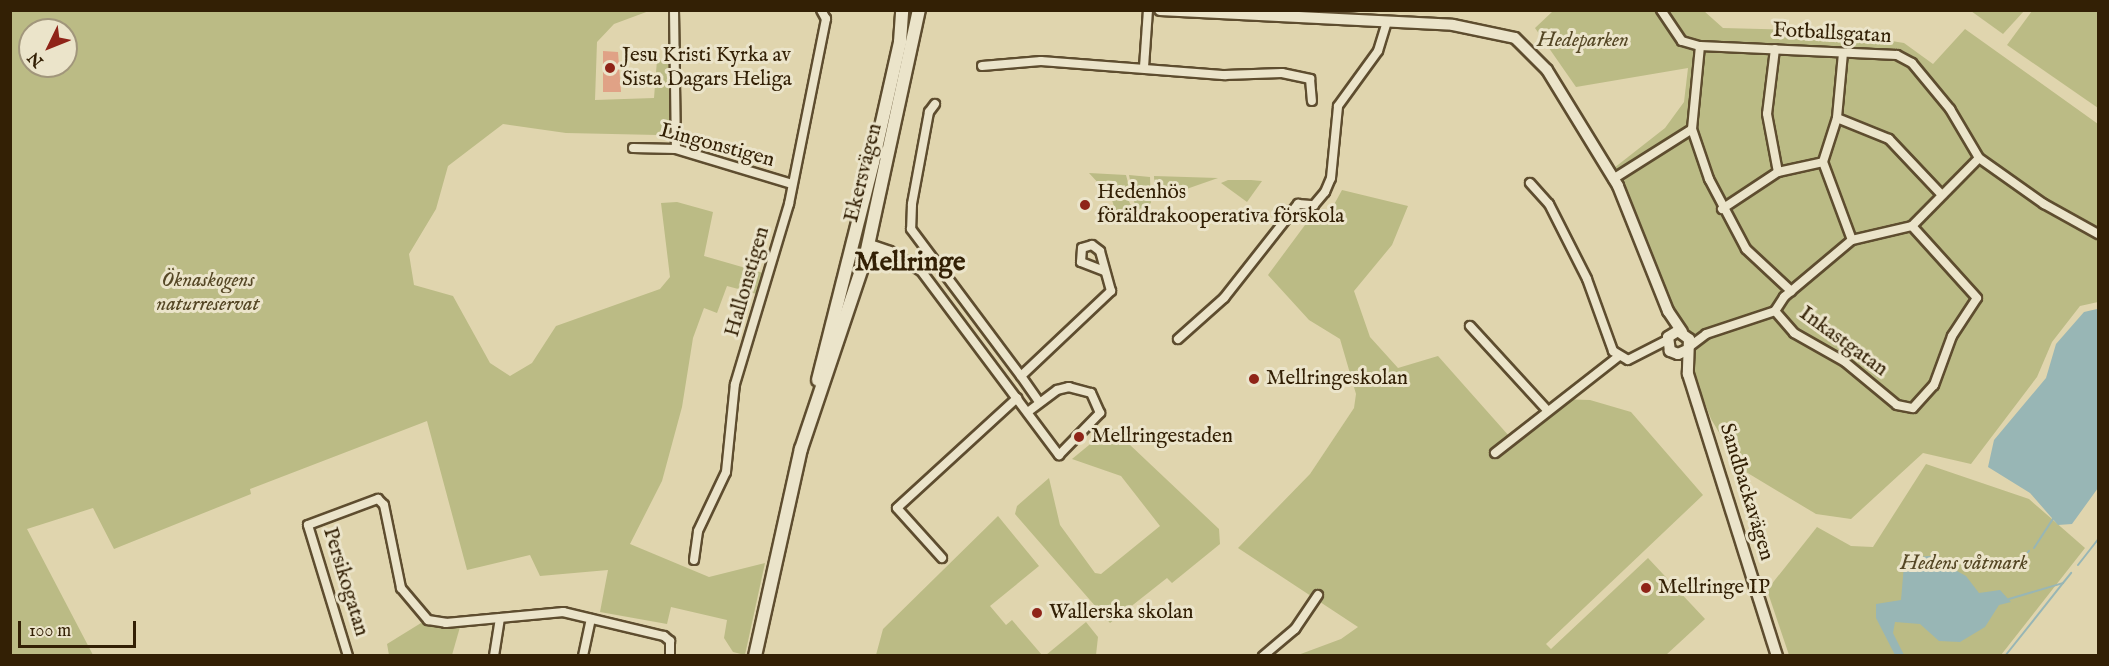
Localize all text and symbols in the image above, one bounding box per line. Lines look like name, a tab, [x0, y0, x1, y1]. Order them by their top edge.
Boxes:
north arrow	[18, 18, 78, 78]
street label: Fotballsgatan	[1772, 18, 1892, 50]
park label: Hedeparken	[1537, 28, 1629, 54]
place label: Jesu Kristi Kyrka av Sista Dagars Heliga	[622, 43, 792, 93]
text: N	[24, 47, 48, 71]
marker: Jesu Kristi Kyrka av Sista Dagars Heliga	[603, 61, 617, 75]
street label: Lingonstigen	[657, 119, 777, 173]
street label: Ekersvägen	[840, 121, 888, 225]
place label: Hedenhös föräldrakooperativa förskola	[1097, 180, 1344, 230]
marker: Hedenhös föräldrakooperativa förskola	[1078, 198, 1092, 212]
street label: Hallonstigen	[720, 224, 776, 340]
district label: Mellringe	[855, 248, 965, 280]
park label: Öknaskogens naturreservat	[157, 268, 259, 318]
street label: Inkastgatan	[1794, 302, 1892, 382]
place label: Mellringeskolan	[1266, 366, 1408, 392]
marker: Mellringeskolan	[1247, 372, 1261, 386]
street label: Sandbackavägen	[1713, 420, 1779, 564]
place label: Mellringestaden	[1091, 424, 1233, 450]
marker: Mellringestaden	[1072, 430, 1086, 444]
street label: Persikogatan	[317, 525, 373, 639]
park label: Hedens våtmark	[1900, 551, 2028, 577]
place label: Mellringe IP	[1658, 575, 1770, 601]
marker: Mellringe IP	[1639, 581, 1653, 595]
place label: Wallerska skolan	[1049, 600, 1194, 626]
marker: Wallerska skolan	[1030, 606, 1044, 620]
scale bar	[21, 609, 140, 647]
text: 100 m	[29, 620, 71, 643]

